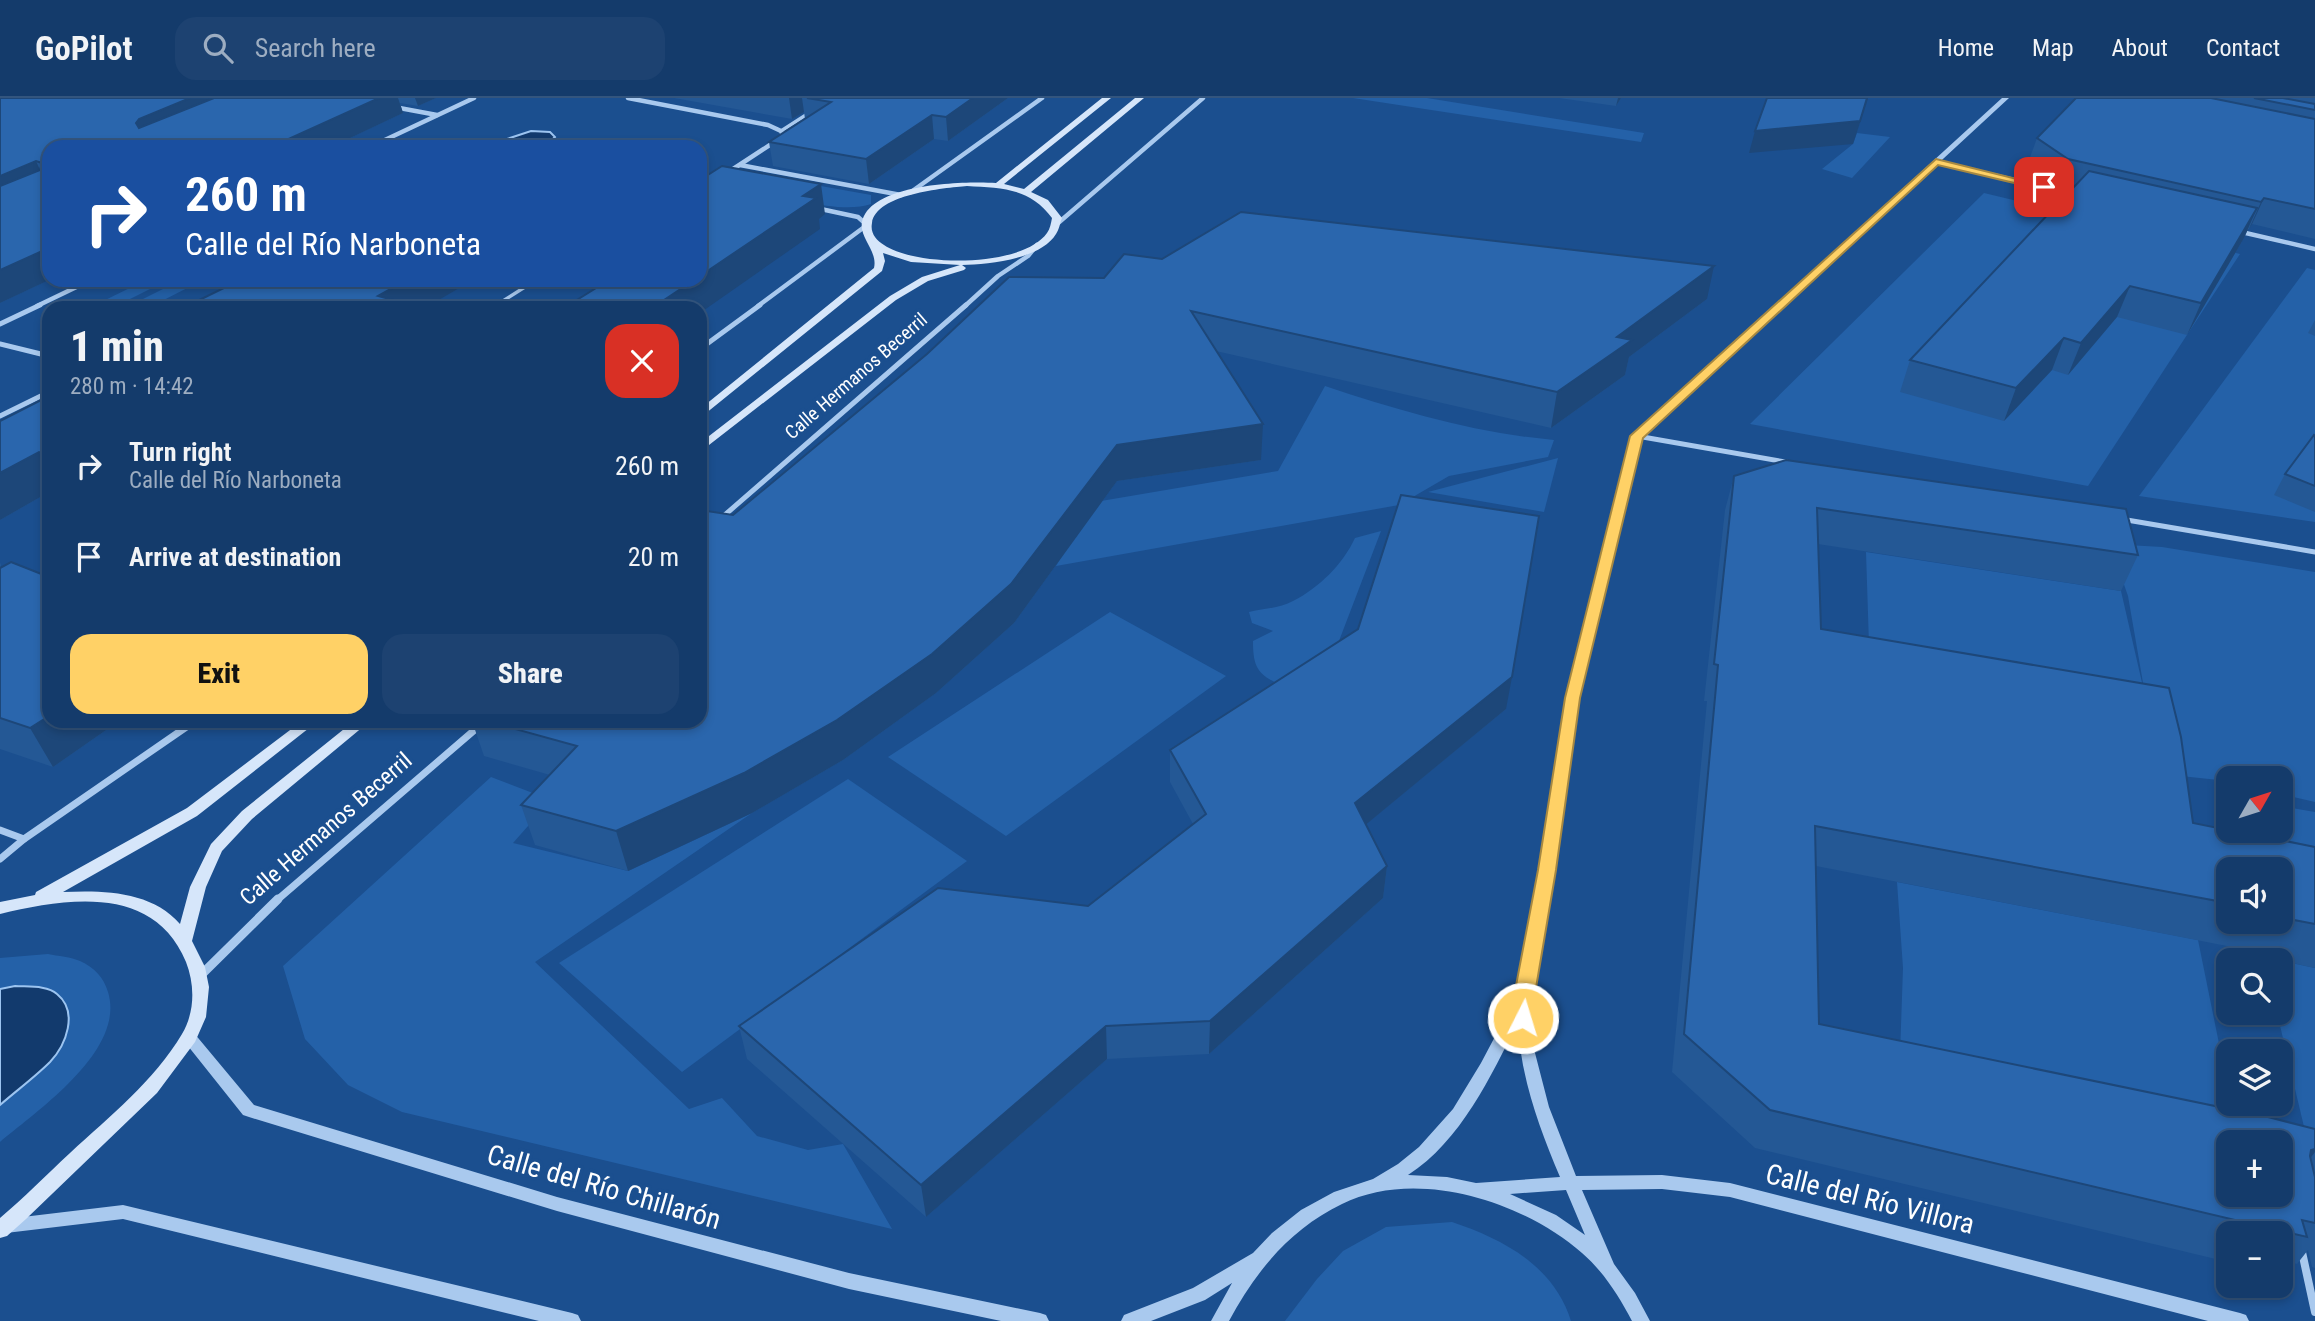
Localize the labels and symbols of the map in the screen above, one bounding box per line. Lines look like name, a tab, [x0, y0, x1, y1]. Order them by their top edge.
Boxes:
pin	[2014, 157, 2074, 217]
street label: Calle Hermanos Becerril	[780, 308, 932, 444]
street label: Calle Hermanos Becerril	[235, 747, 417, 911]
north arrow	[2216, 766, 2292, 844]
position arrow	[1486, 981, 1560, 1055]
street label: Calle del Río Chillarón	[483, 1138, 725, 1236]
street label: Calle del Río Villora	[1762, 1157, 1978, 1241]

